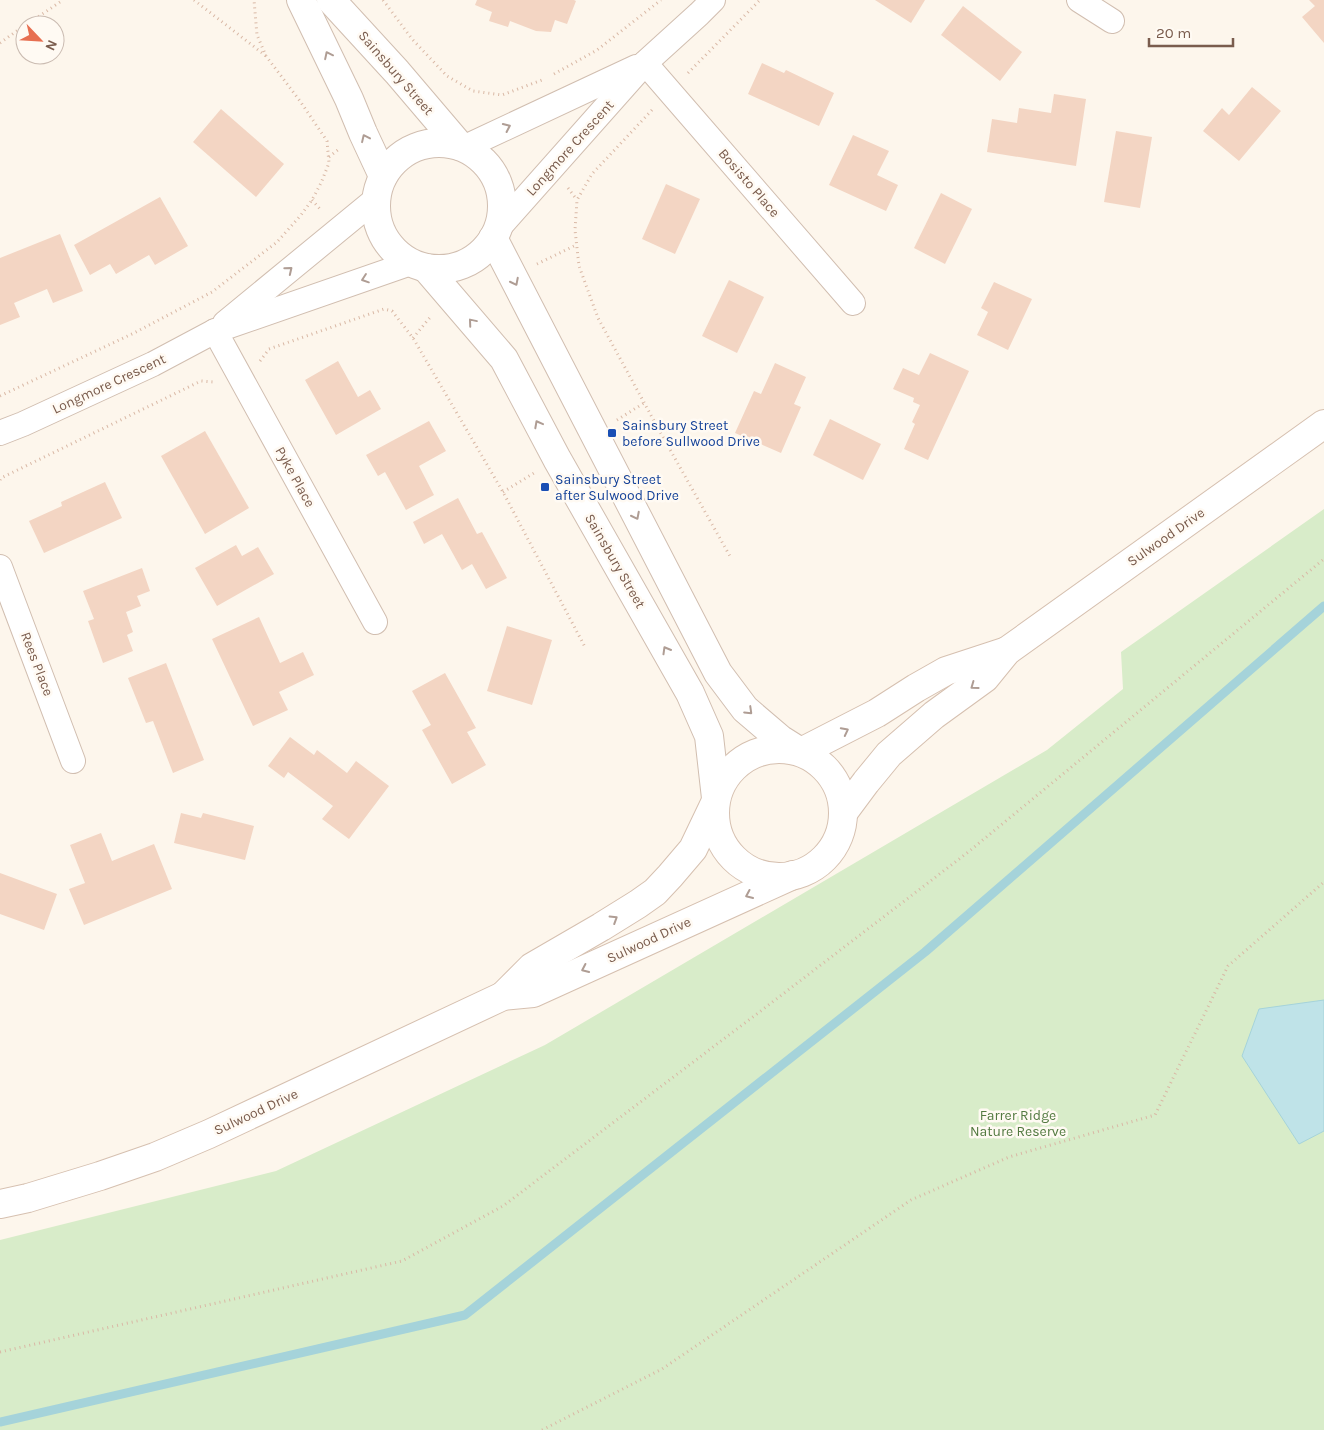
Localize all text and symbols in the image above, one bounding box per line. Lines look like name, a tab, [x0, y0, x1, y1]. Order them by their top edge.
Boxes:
north arrow	[15, 15, 65, 65]
scale bar	[1149, 15, 1233, 47]
text: 20 m	[1156, 24, 1191, 42]
street label: Sainsbury Street	[355, 27, 437, 119]
text: N	[42, 37, 61, 53]
one-way arrow	[324, 51, 334, 60]
street label: Longmore Crescent	[522, 97, 618, 199]
one-way arrow	[502, 123, 511, 133]
one-way arrow	[361, 134, 372, 143]
street label: Bosisto Place	[715, 145, 783, 221]
one-way arrow	[283, 267, 292, 275]
one-way arrow	[361, 273, 370, 283]
one-way arrow	[509, 276, 519, 285]
one-way arrow	[470, 319, 478, 328]
street label: Longmore Crescent	[50, 350, 168, 418]
place label: Sainsbury Street before Sullwood Drive	[622, 417, 760, 450]
one-way arrow	[534, 420, 544, 429]
marker: Sainsbury Street before Sullwood Drive	[606, 427, 618, 439]
street label: Pyke Place	[271, 444, 319, 510]
place label: Sainsbury Street after Sulwood Drive	[555, 471, 679, 504]
marker: Sainsbury Street after Sulwood Drive	[539, 481, 551, 493]
street label: Sulwood Drive	[1124, 504, 1208, 570]
one-way arrow	[630, 510, 640, 519]
street label: Sainsbury Street	[581, 511, 649, 611]
street label: Rees Place	[17, 629, 57, 699]
one-way arrow	[662, 647, 672, 656]
one-way arrow	[970, 680, 980, 689]
one-way arrow	[743, 705, 752, 714]
one-way arrow	[839, 727, 848, 737]
one-way arrow	[745, 889, 754, 899]
street label: Sulwood Drive	[604, 913, 694, 967]
one-way arrow	[609, 915, 618, 925]
one-way arrow	[581, 963, 590, 974]
street label: Sulwood Drive	[211, 1085, 301, 1139]
park label: Farrer Ridge Nature Reserve	[970, 1107, 1066, 1140]

